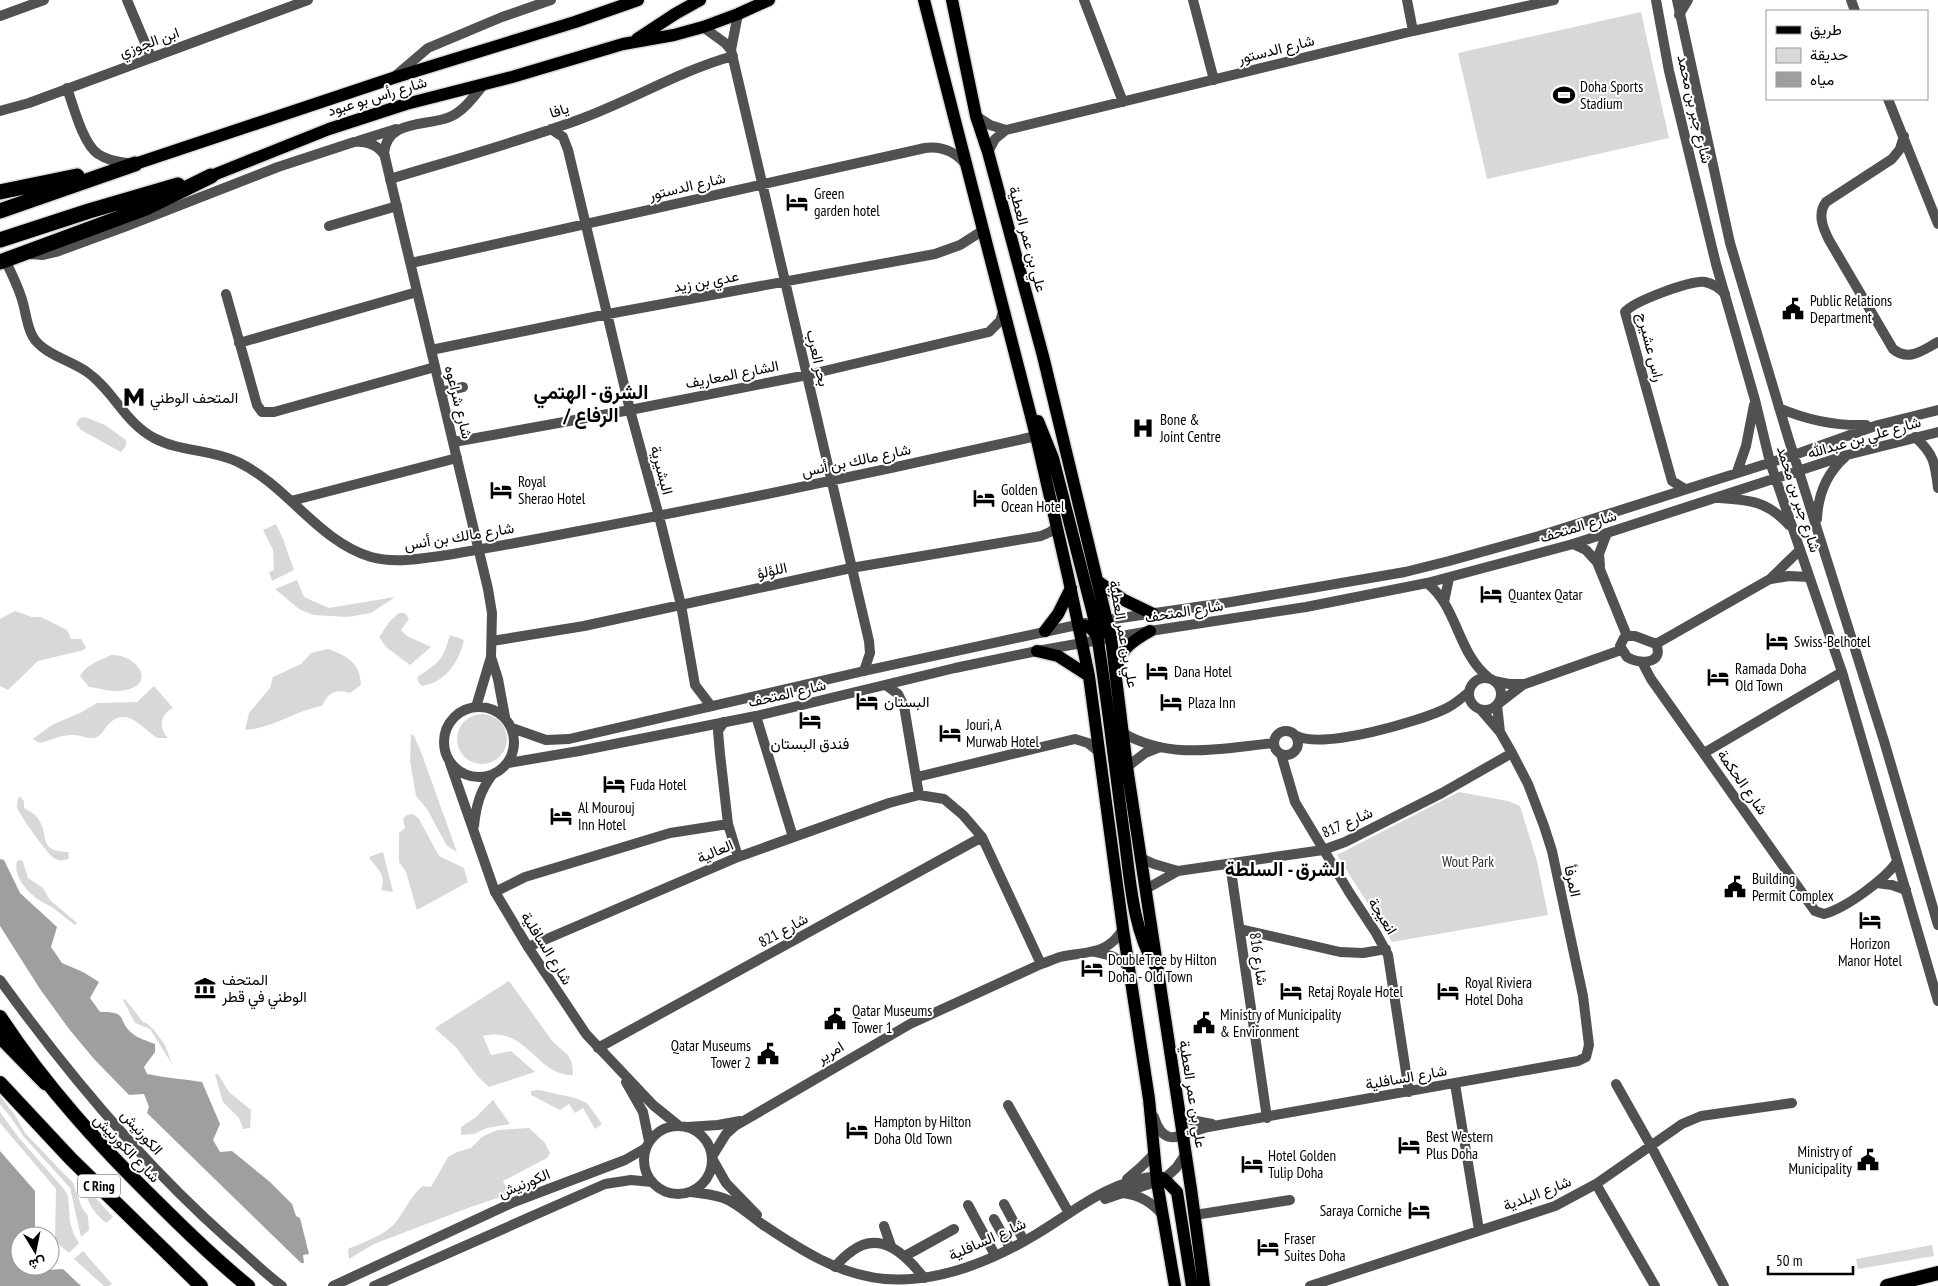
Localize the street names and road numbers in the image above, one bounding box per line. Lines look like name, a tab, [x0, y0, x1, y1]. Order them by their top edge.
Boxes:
street label: ابن الجوزي	[116, 22, 183, 65]
street label: شارع الدستور	[1235, 30, 1317, 70]
street label: شارع جبر بن محمد	[1671, 53, 1717, 166]
street label: شارع رأس بو عبود	[325, 72, 430, 122]
street label: يافا	[547, 98, 571, 122]
street label: شارع الدستور	[646, 168, 728, 206]
street label: علي بن عمر العطية	[1001, 184, 1051, 295]
street label: عدي بن زيد	[672, 266, 741, 300]
street label: راس عشيرج	[1631, 310, 1669, 384]
street label: بحر العرب	[802, 328, 834, 388]
street label: الشارع المعاريف	[684, 356, 781, 394]
street label: شارع شراعوه	[439, 363, 477, 441]
street label: شارع علي بن عبدالله	[1805, 412, 1924, 466]
street label: شارع مالك بن أنس	[800, 439, 913, 483]
street label: البشيرية	[646, 443, 678, 497]
street label: شارع جبر بن محمد	[1771, 443, 1825, 555]
street label: شارع المتحف	[1537, 505, 1619, 549]
street label: شارع مالك بن أنس	[403, 518, 516, 556]
street label: اللؤلؤ	[755, 558, 789, 582]
street label: علي بن عمر العطية	[1101, 579, 1143, 690]
street label: شارع المتحف	[1143, 595, 1225, 629]
street label: شارع المتحف	[746, 675, 828, 713]
street label: شارع الحكمة	[1712, 746, 1773, 820]
street label: شارع 817	[1319, 802, 1376, 843]
street label: العالية	[694, 835, 736, 867]
street label: المرفأ	[1560, 863, 1586, 899]
street label: انعيجة	[1364, 894, 1402, 938]
street label: شارع السافلية	[515, 908, 577, 989]
street label: شارع 821	[755, 909, 812, 953]
street label: شارع 816	[1244, 931, 1272, 987]
street label: امرير	[812, 1037, 847, 1068]
street label: علي بن عمر العطية	[1171, 1039, 1211, 1150]
street label: شارع السافلية	[1364, 1060, 1449, 1095]
street label: الكورنيش	[116, 1105, 167, 1159]
street label: شارع الكورنيش	[88, 1110, 164, 1188]
street label: الكورنيش	[495, 1164, 553, 1203]
street label: شارع البلدية	[1500, 1171, 1575, 1217]
road number: C Ring	[78, 1174, 120, 1198]
street label: شارع السافلية	[945, 1213, 1030, 1266]

